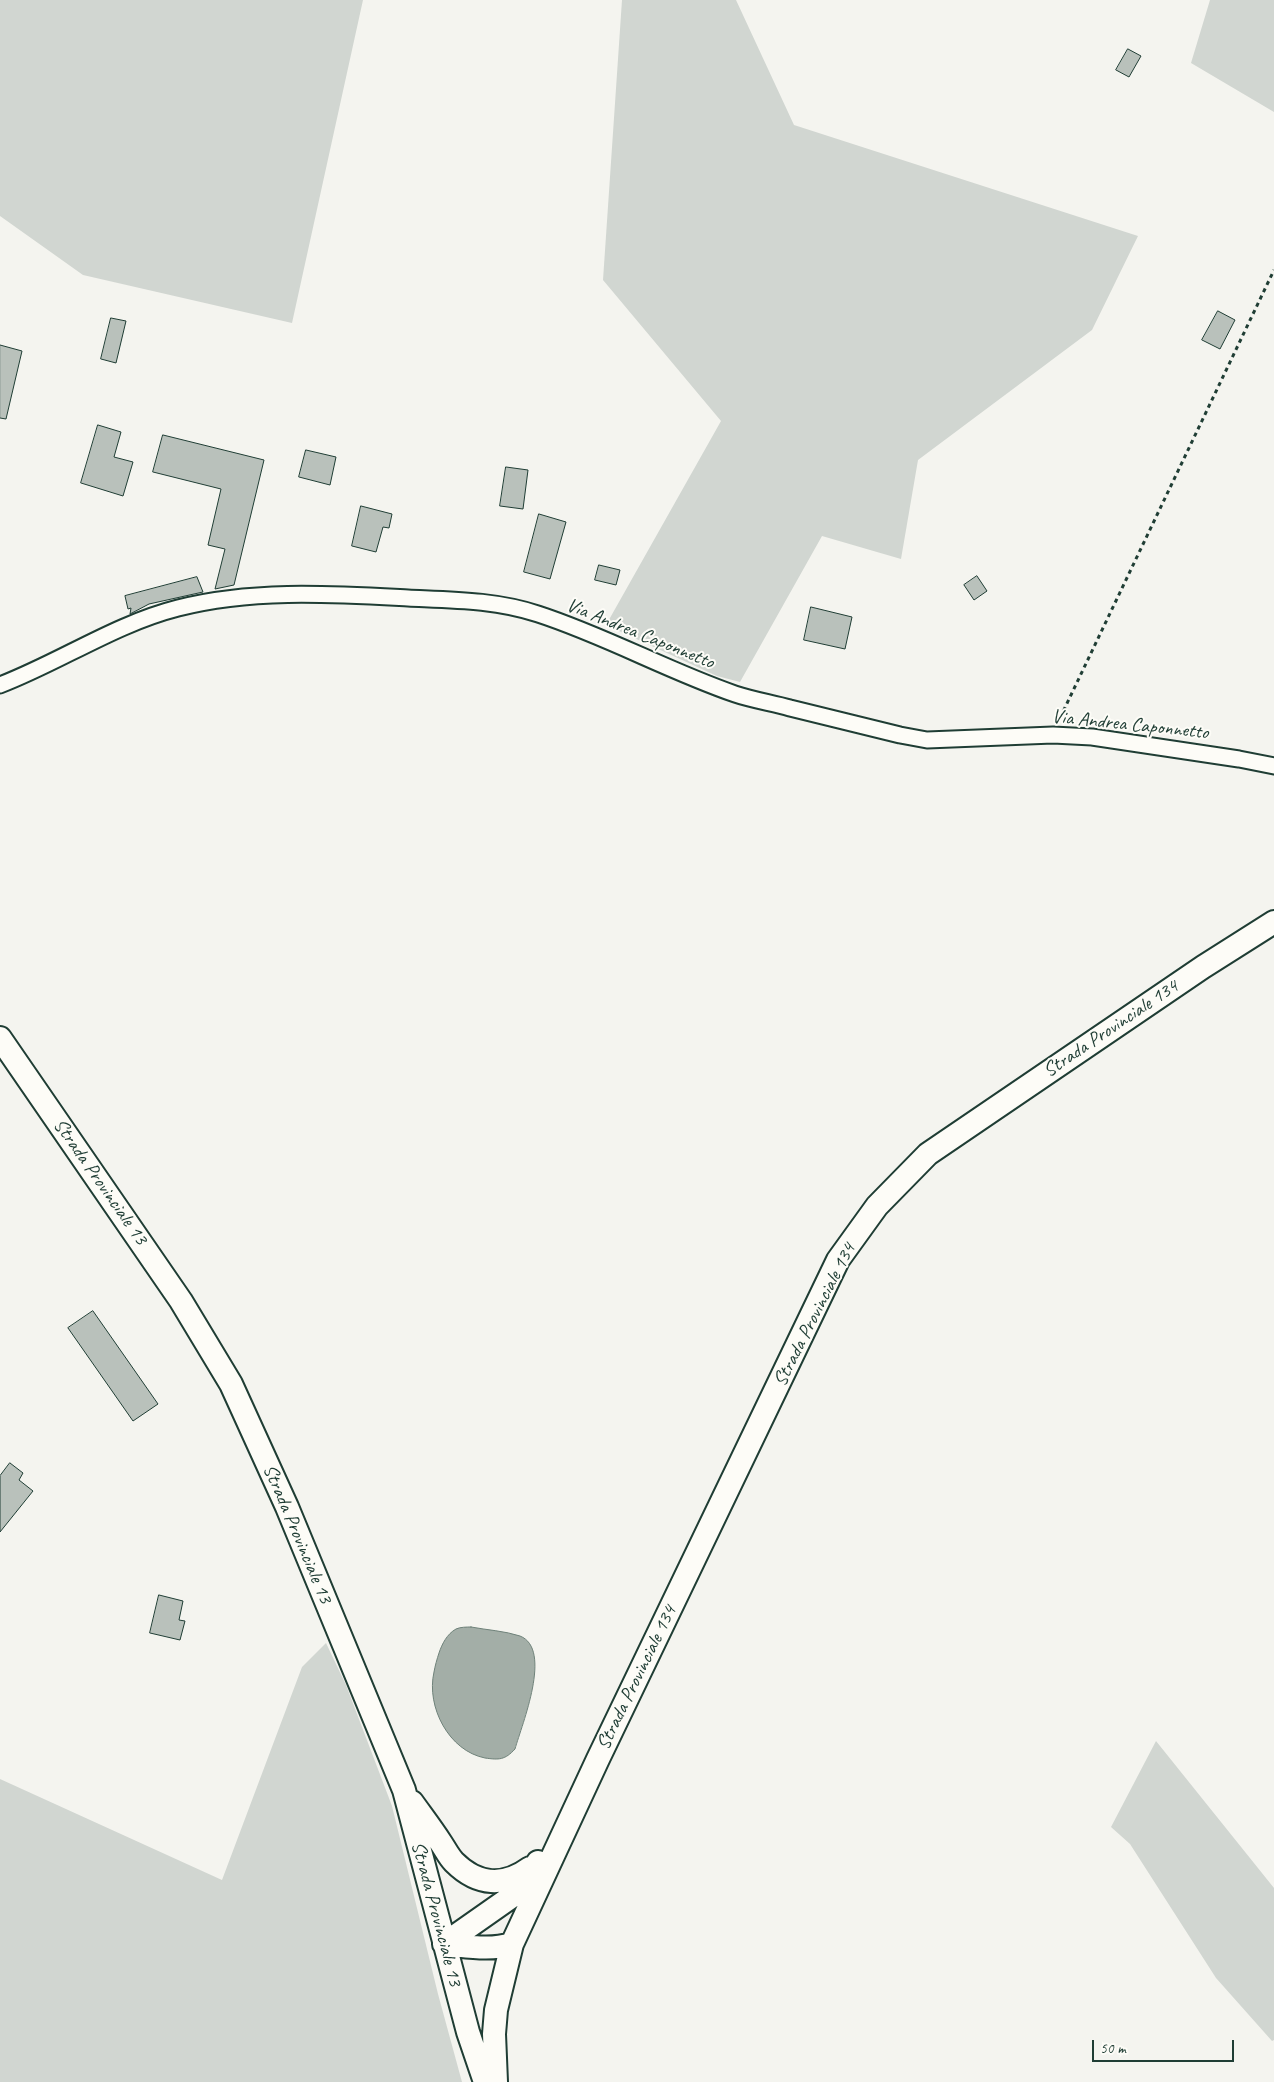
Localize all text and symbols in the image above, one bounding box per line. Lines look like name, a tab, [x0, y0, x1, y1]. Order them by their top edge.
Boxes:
street label: Via Andrea Caponnetto	[563, 593, 717, 675]
street label: Via Andrea Caponnetto	[1051, 705, 1209, 745]
street label: Strada Provinciale 134	[1039, 975, 1183, 1083]
street label: Strada Provinciale 13	[48, 1114, 152, 1250]
street label: Strada Provinciale 134	[769, 1239, 861, 1391]
street label: Strada Provinciale 13	[257, 1461, 337, 1607]
street label: Strada Provinciale 134	[592, 1602, 682, 1754]
street label: Strada Provinciale 13	[405, 1839, 467, 1989]
scale bar	[1094, 2030, 1236, 2062]
text: 50 m	[1100, 2039, 1126, 2058]

